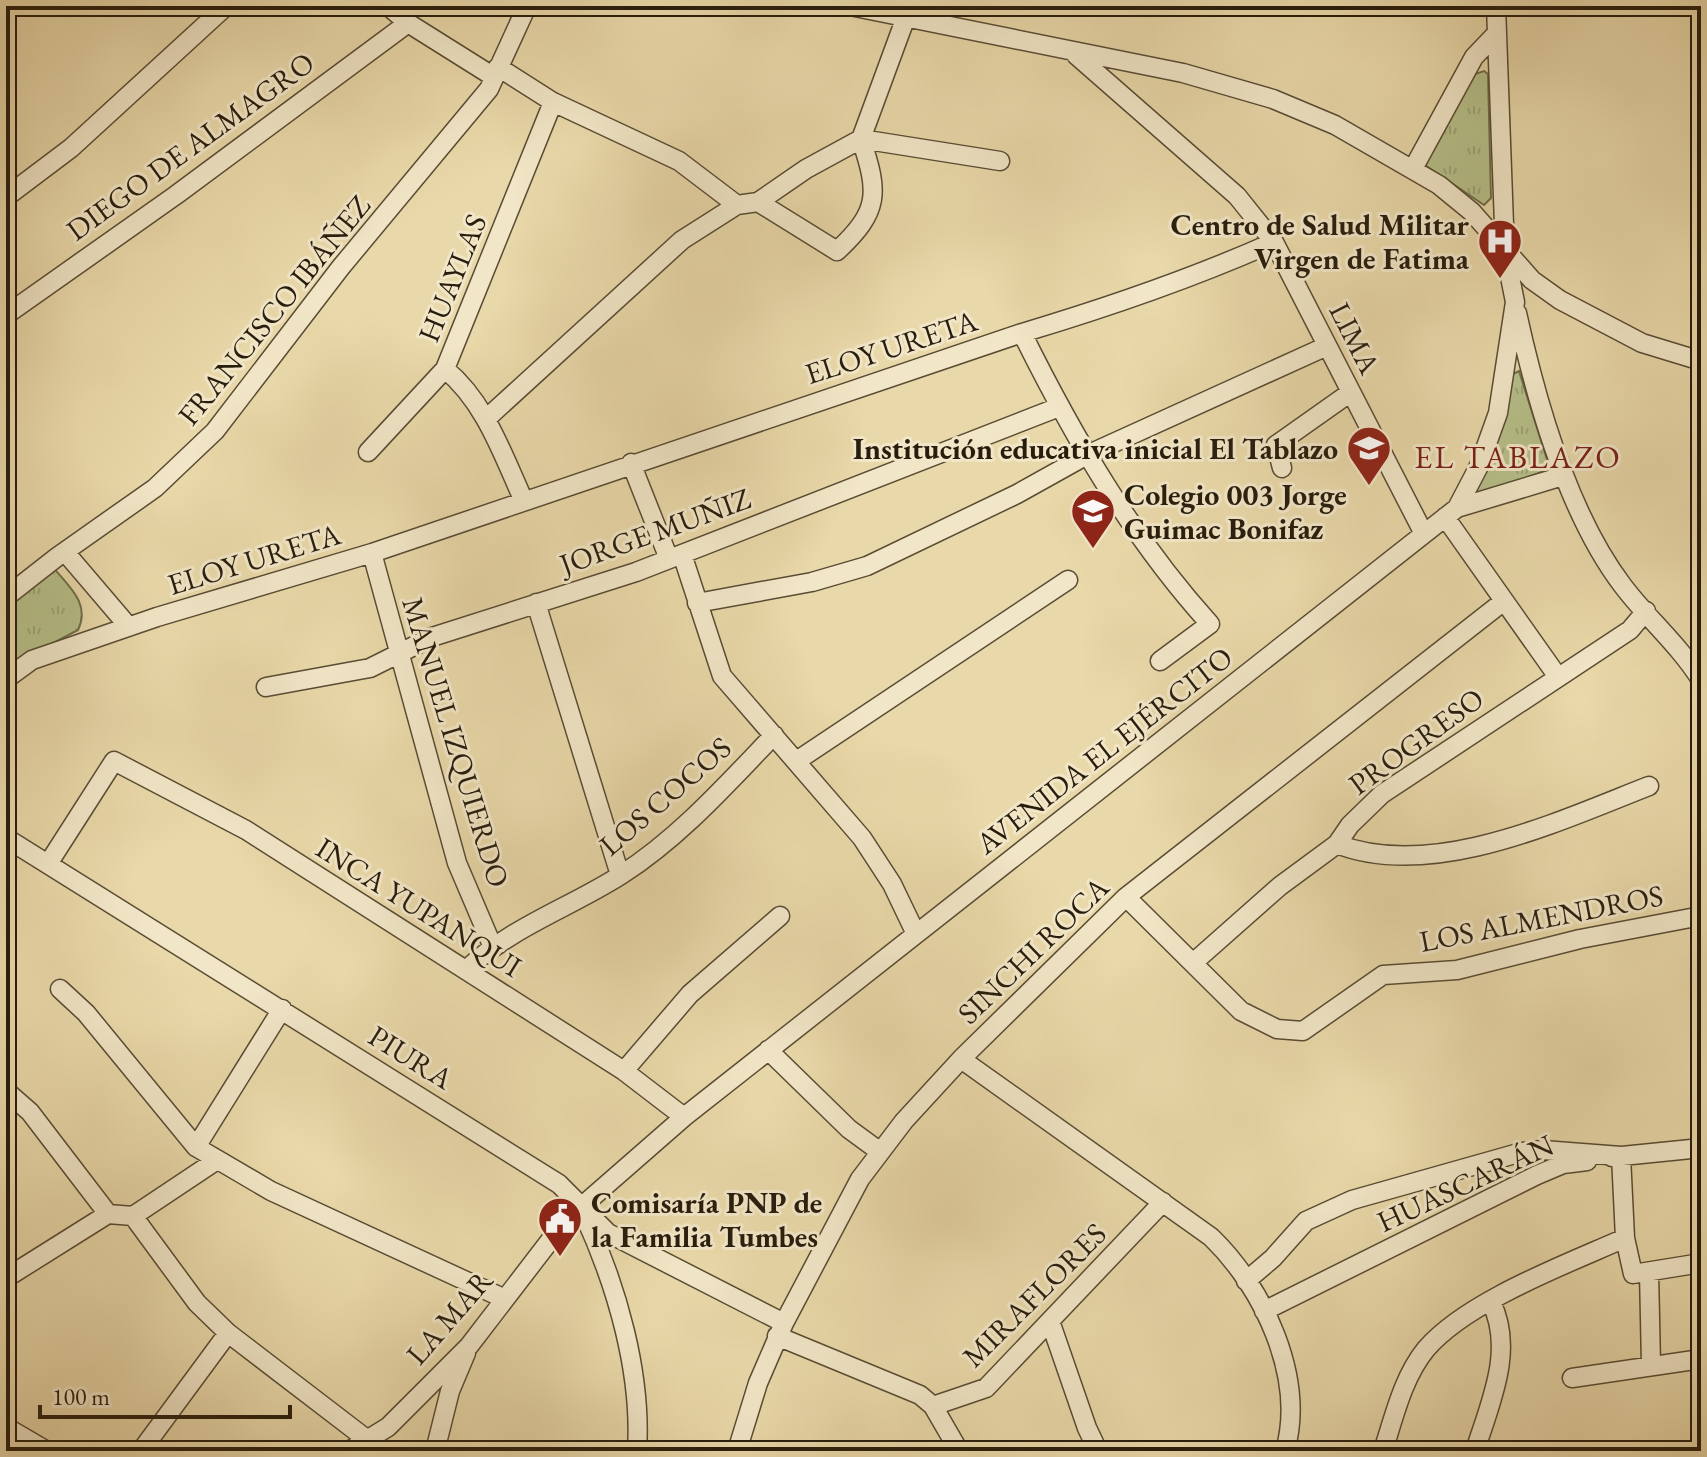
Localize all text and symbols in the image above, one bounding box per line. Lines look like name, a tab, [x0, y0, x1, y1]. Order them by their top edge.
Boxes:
street label: DIEGO DE ALMAGRO	[58, 43, 322, 249]
street label: FRANCISCO IBÁÑEZ	[169, 187, 379, 433]
place label: Centro de Salud Militar Virgen de Fatima	[1170, 205, 1470, 278]
street label: HUAYLAS	[409, 208, 495, 348]
hospital icon: Centro de Salud Militar Virgen de Fatima	[1476, 217, 1524, 280]
street label: LIMA	[1320, 296, 1390, 381]
street label: ELOY URETA	[800, 301, 982, 393]
school or university icon: Institución educativa inicial El Tablazo	[1345, 424, 1393, 487]
place label: Institución educativa inicial El Tablazo	[853, 429, 1338, 468]
district label: EL TABLAZO	[1414, 436, 1622, 478]
place label: Colegio 003 Jorge Guimac Bonifaz	[1124, 475, 1347, 548]
street label: JORGE MUÑIZ	[551, 478, 756, 585]
school or university icon: Colegio 003 Jorge Guimac Bonifaz	[1069, 487, 1117, 550]
street label: ELOY URETA	[163, 514, 345, 604]
street label: MANUEL IZQUIERDO	[393, 592, 519, 892]
street label: AVENIDA EL EJÉRCITO	[967, 637, 1240, 863]
street label: PROGRESO	[1341, 679, 1491, 803]
street label: LOS COCOS	[591, 728, 739, 864]
street label: INCA YUPANQUI	[309, 828, 529, 986]
street label: SINCHI ROCA	[949, 868, 1117, 1032]
street label: LOS ALMENDROS	[1416, 875, 1666, 961]
street label: PIURA	[362, 1016, 461, 1098]
street label: HUASCARÁN	[1371, 1125, 1560, 1241]
place label: Comisaría PNP de la Familia Tumbes	[591, 1183, 822, 1256]
public building icon: Comisaría PNP de la Familia Tumbes	[536, 1195, 584, 1258]
street label: MIRAFLORES	[954, 1215, 1114, 1375]
street label: LA MAR	[397, 1261, 501, 1373]
scale bar	[40, 1369, 290, 1419]
text: 100 m	[52, 1381, 110, 1412]

